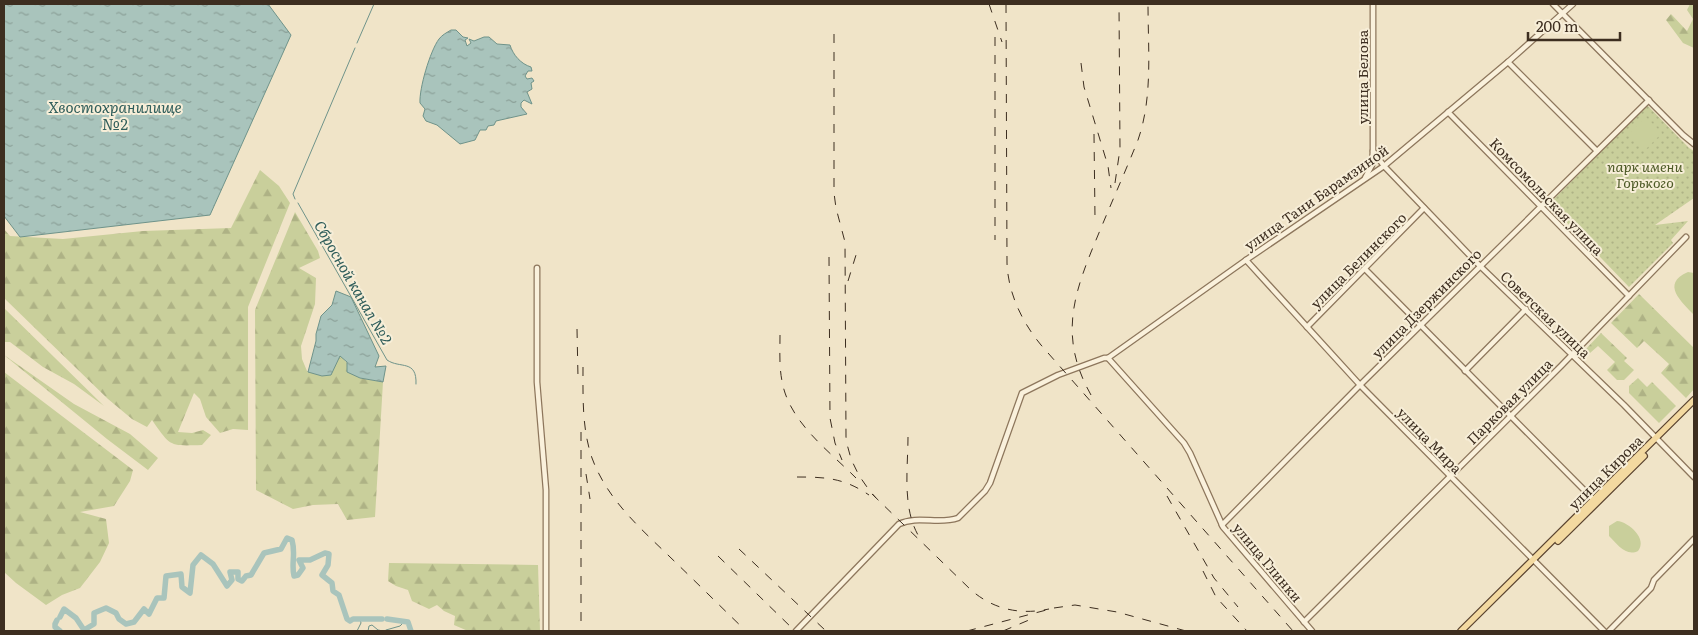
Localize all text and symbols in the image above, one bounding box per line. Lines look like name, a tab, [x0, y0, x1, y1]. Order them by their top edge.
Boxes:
scale bar	[1528, 10, 1620, 42]
text: 200 m	[1536, 14, 1579, 37]
street label: улица Белова	[1352, 29, 1372, 124]
water label: Хвостохранилище №2	[48, 95, 182, 135]
street label: Комсомольская улица	[1486, 133, 1609, 259]
street label: улица Тани Барамзиной	[1240, 139, 1392, 255]
park label: парк имени Горького	[1607, 156, 1683, 192]
street label: улица Белинского	[1305, 207, 1411, 313]
water label: Сбросной канал №2	[309, 216, 399, 348]
street label: улица Дзержинского	[1367, 244, 1485, 362]
street label: Советская улица	[1497, 266, 1596, 363]
street label: Парковая улица	[1462, 353, 1557, 448]
street label: улица Мира	[1393, 402, 1467, 478]
street label: улица Кирова	[1563, 430, 1647, 514]
street label: улица Глинки	[1229, 518, 1307, 606]

